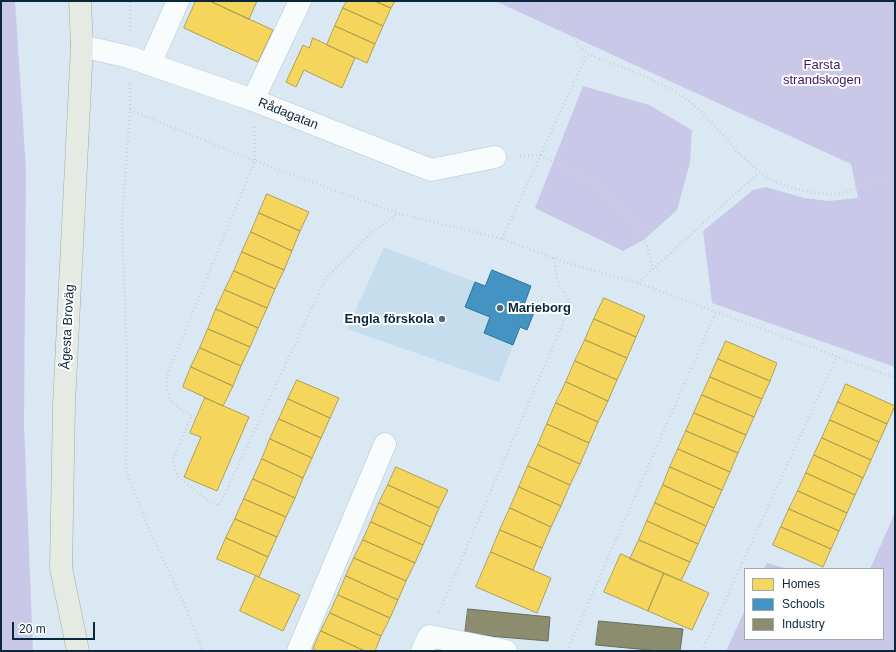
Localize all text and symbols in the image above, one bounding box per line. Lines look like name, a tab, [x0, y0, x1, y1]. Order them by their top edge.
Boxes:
park label: Farsta strandskogen	[783, 57, 861, 88]
street label: Rådagatan	[256, 95, 320, 133]
street label: Ågesta Broväg	[58, 284, 78, 370]
place label: Marieborg	[508, 300, 571, 316]
marker: Marieborg	[495, 303, 505, 313]
place label: Engla förskola	[344, 311, 434, 327]
marker: Engla förskola	[437, 314, 447, 324]
legend	[744, 568, 884, 640]
text: Homes	[782, 577, 820, 591]
text: Schools	[782, 597, 825, 611]
scale bar	[14, 614, 97, 640]
text: Industry	[782, 617, 825, 631]
text: 20 m	[19, 622, 46, 636]

